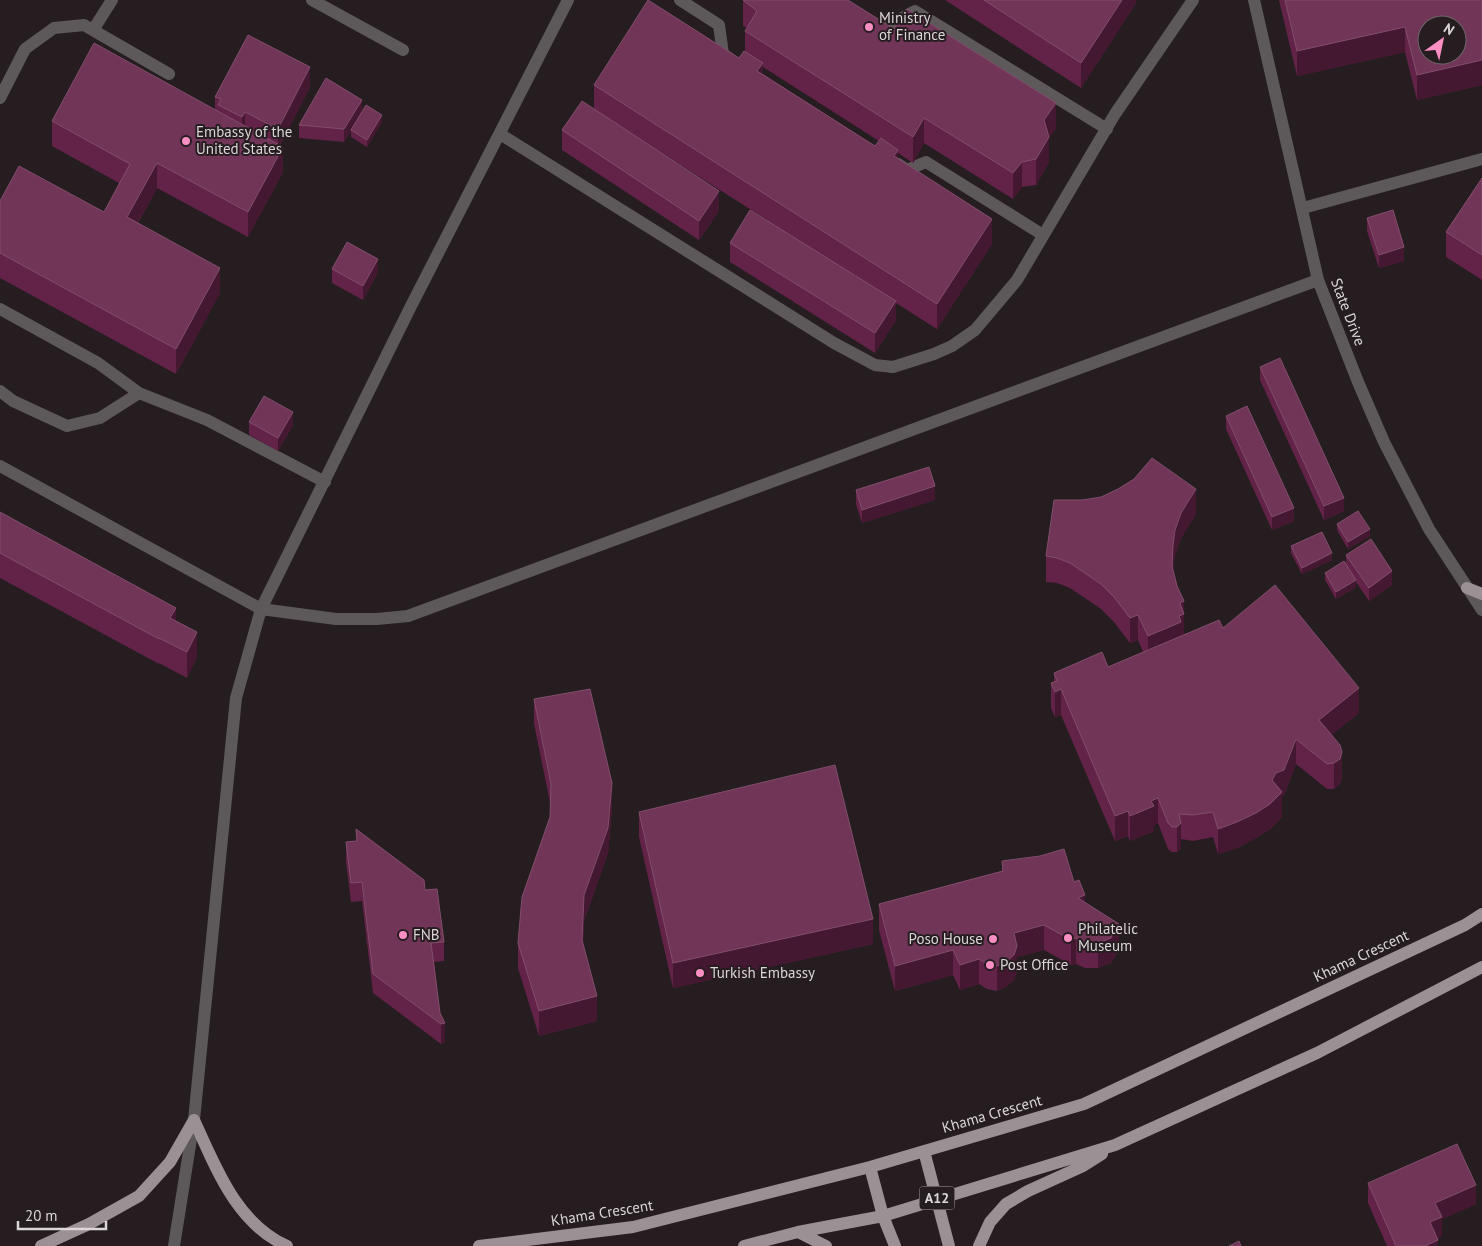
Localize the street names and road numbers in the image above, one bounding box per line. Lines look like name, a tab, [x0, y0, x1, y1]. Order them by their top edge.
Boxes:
street label: State Drive	[1327, 275, 1370, 348]
street label: Khama Crescent	[1310, 925, 1412, 986]
street label: Khama Crescent	[940, 1090, 1044, 1137]
road number: A12	[920, 1186, 954, 1210]
street label: Khama Crescent	[550, 1195, 654, 1230]

